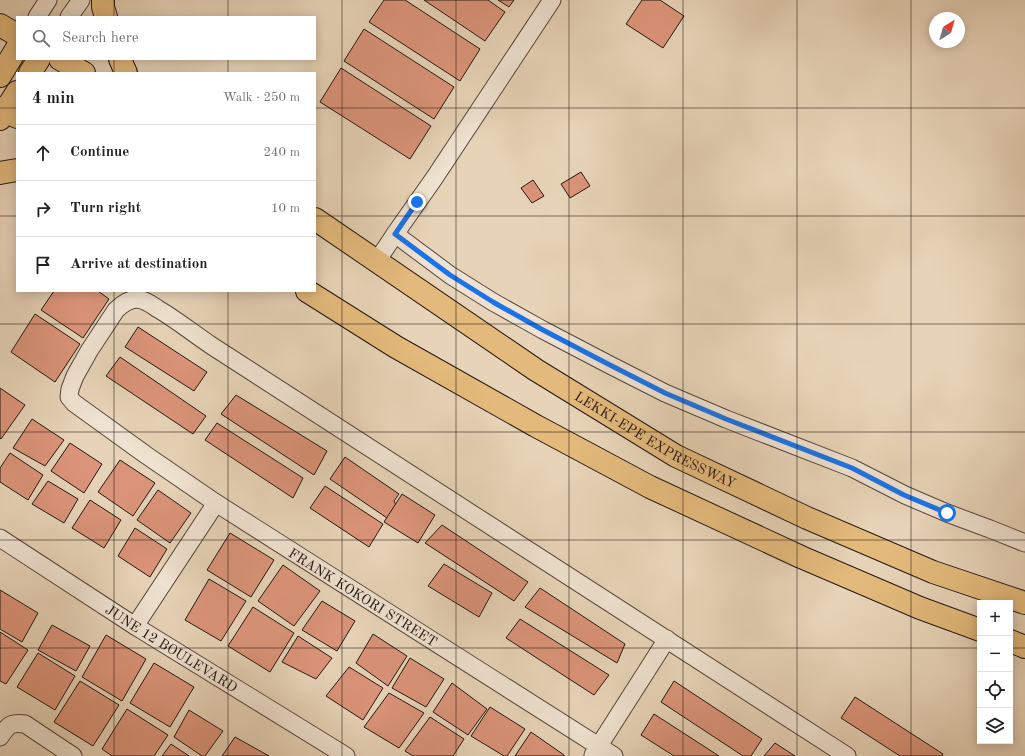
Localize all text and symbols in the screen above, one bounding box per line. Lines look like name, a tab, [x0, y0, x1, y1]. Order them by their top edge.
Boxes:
north arrow	[929, 12, 965, 48]
search box	[16, 16, 316, 60]
icon: search	[30, 27, 52, 49]
text: Search here	[62, 31, 139, 46]
text: 4 min	[32, 90, 75, 107]
text: Walk · 250 m	[223, 91, 300, 104]
icon: ahead	[32, 142, 54, 164]
text: Continue	[70, 145, 129, 160]
text: 240 m	[263, 146, 300, 159]
route end	[408, 193, 426, 211]
icon: right	[32, 198, 54, 220]
text: Turn right	[70, 201, 141, 216]
text: 10 m	[271, 202, 300, 215]
icon: arrive	[32, 254, 54, 276]
text: Arrive at destination	[70, 257, 208, 272]
street label: LEKKI-EPE EXPRESSWAY	[572, 389, 738, 491]
route start	[938, 504, 956, 522]
street label: FRANK KOKORI STREET	[286, 546, 439, 650]
map controls	[977, 600, 1013, 744]
button: +	[977, 600, 1013, 636]
street label: JUNE 12 BOULEVARD	[103, 603, 240, 695]
button: −	[977, 636, 1013, 672]
button: locate	[977, 672, 1013, 708]
button: layers	[977, 708, 1013, 744]

